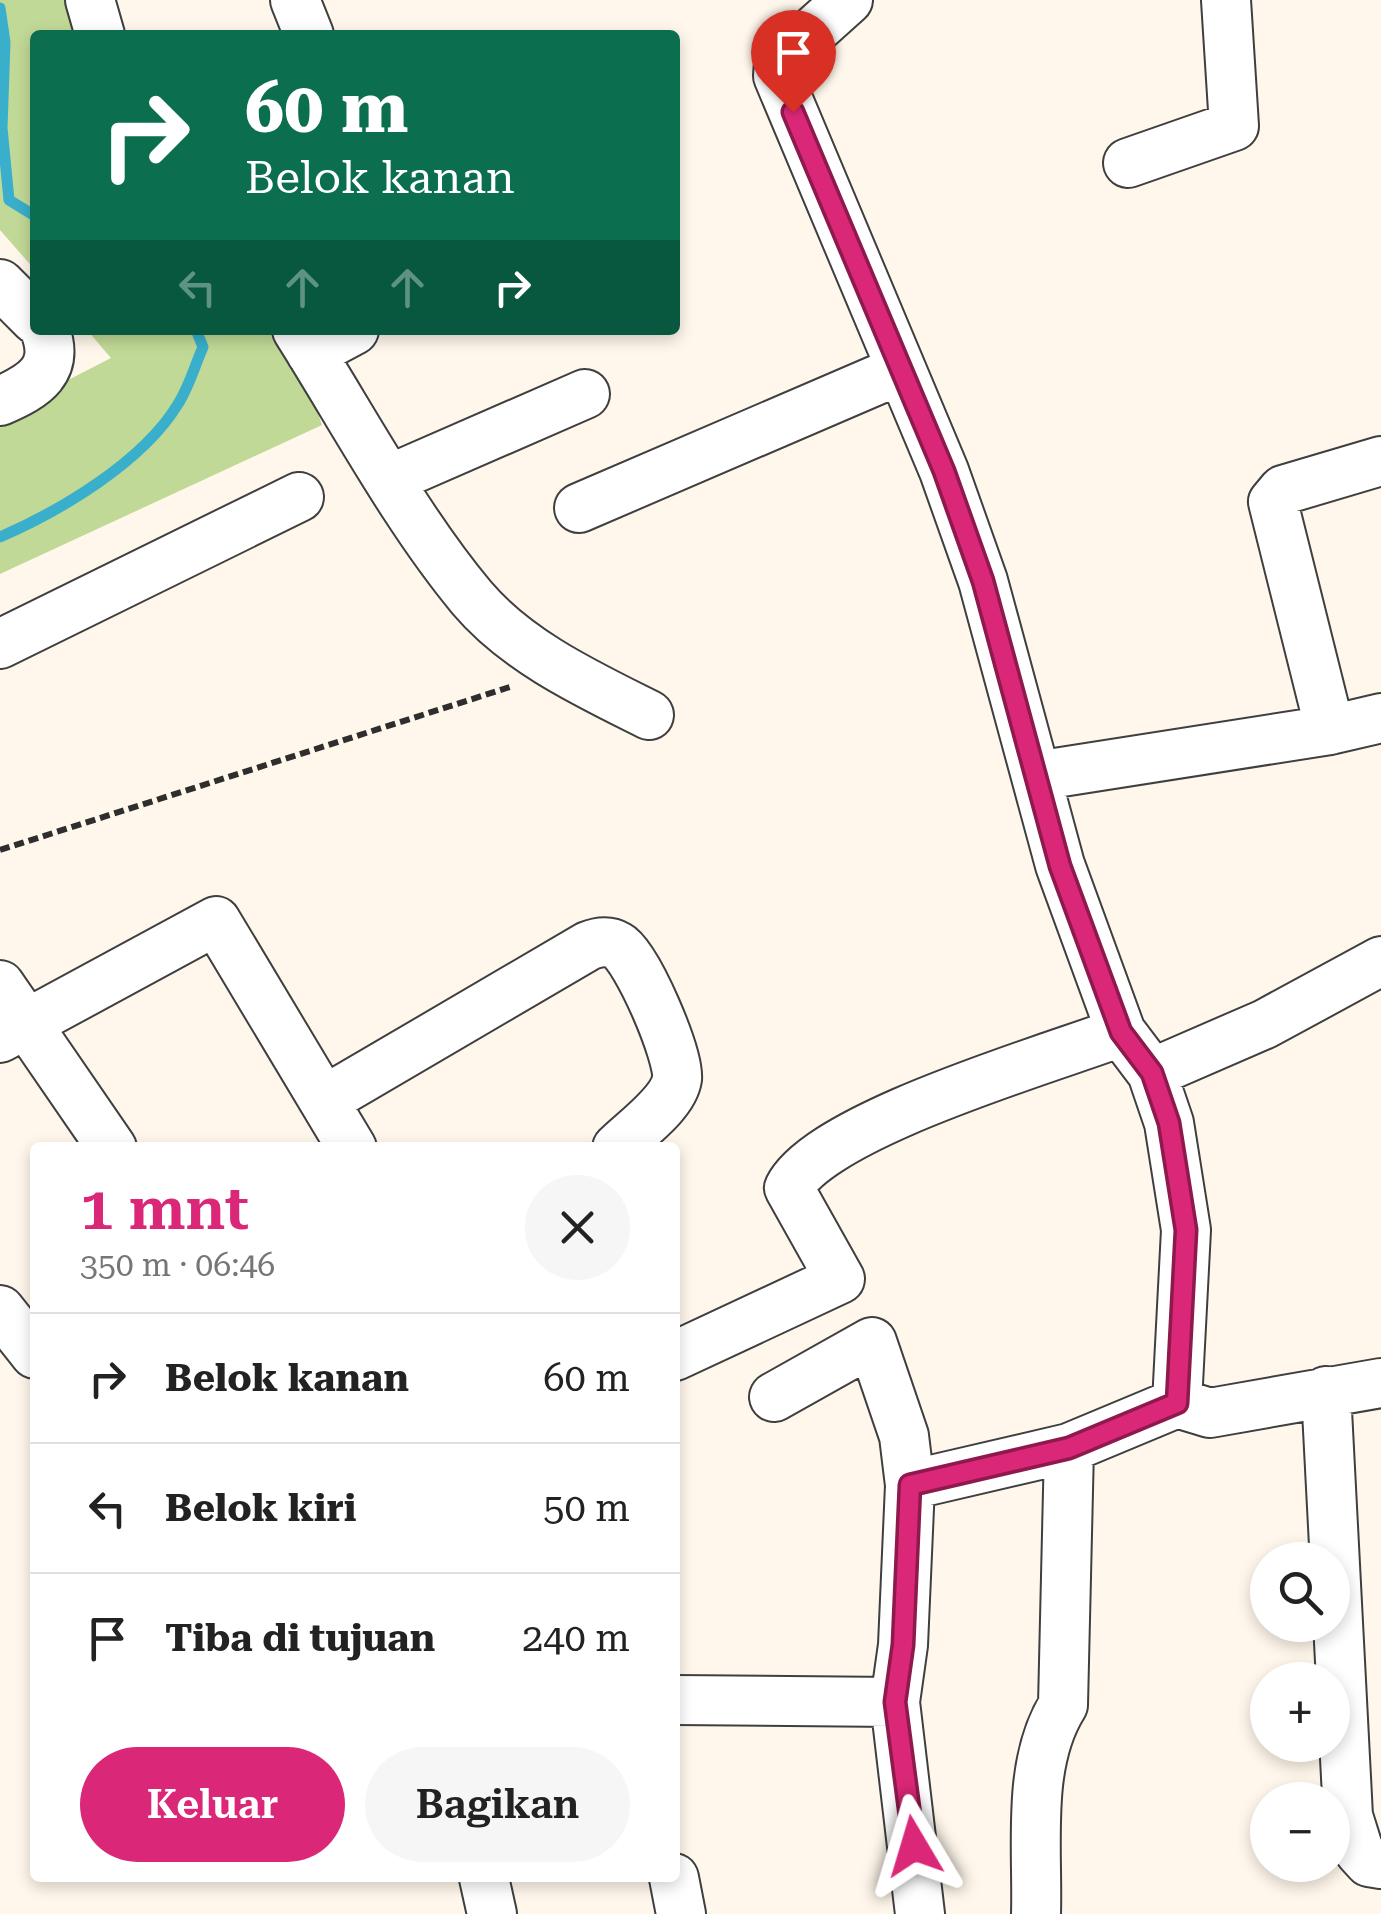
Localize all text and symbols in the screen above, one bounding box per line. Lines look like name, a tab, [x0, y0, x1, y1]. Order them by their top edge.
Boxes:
pin	[751, 10, 836, 113]
icon: arrive	[766, 25, 821, 80]
text: 60 m	[245, 67, 409, 149]
icon: right	[80, 70, 210, 200]
text: Belok kanan	[245, 151, 515, 204]
icon: left	[170, 260, 225, 315]
icon: ahead	[275, 260, 330, 315]
icon: ahead	[380, 260, 435, 315]
icon: right	[485, 260, 540, 315]
text: 1 mnt	[80, 1173, 249, 1244]
button: close	[525, 1175, 630, 1280]
text: 350 m · 06:46	[80, 1246, 275, 1284]
icon: right	[80, 1351, 135, 1406]
text: Belok kanan	[165, 1356, 409, 1400]
text: 60 m	[543, 1356, 630, 1400]
icon: left	[80, 1481, 135, 1536]
text: Belok kiri	[165, 1486, 356, 1530]
text: 50 m	[543, 1486, 630, 1530]
map controls	[1250, 1542, 1350, 1882]
button: search	[1250, 1542, 1350, 1642]
icon: arrive	[80, 1611, 135, 1666]
text: Tiba di tujuan	[165, 1616, 435, 1660]
text: 240 m	[522, 1616, 630, 1660]
button: +	[1250, 1662, 1350, 1762]
button: Keluar	[80, 1747, 345, 1862]
button: Bagikan	[365, 1747, 630, 1862]
button: −	[1250, 1782, 1350, 1882]
position arrow	[862, 1794, 966, 1898]

